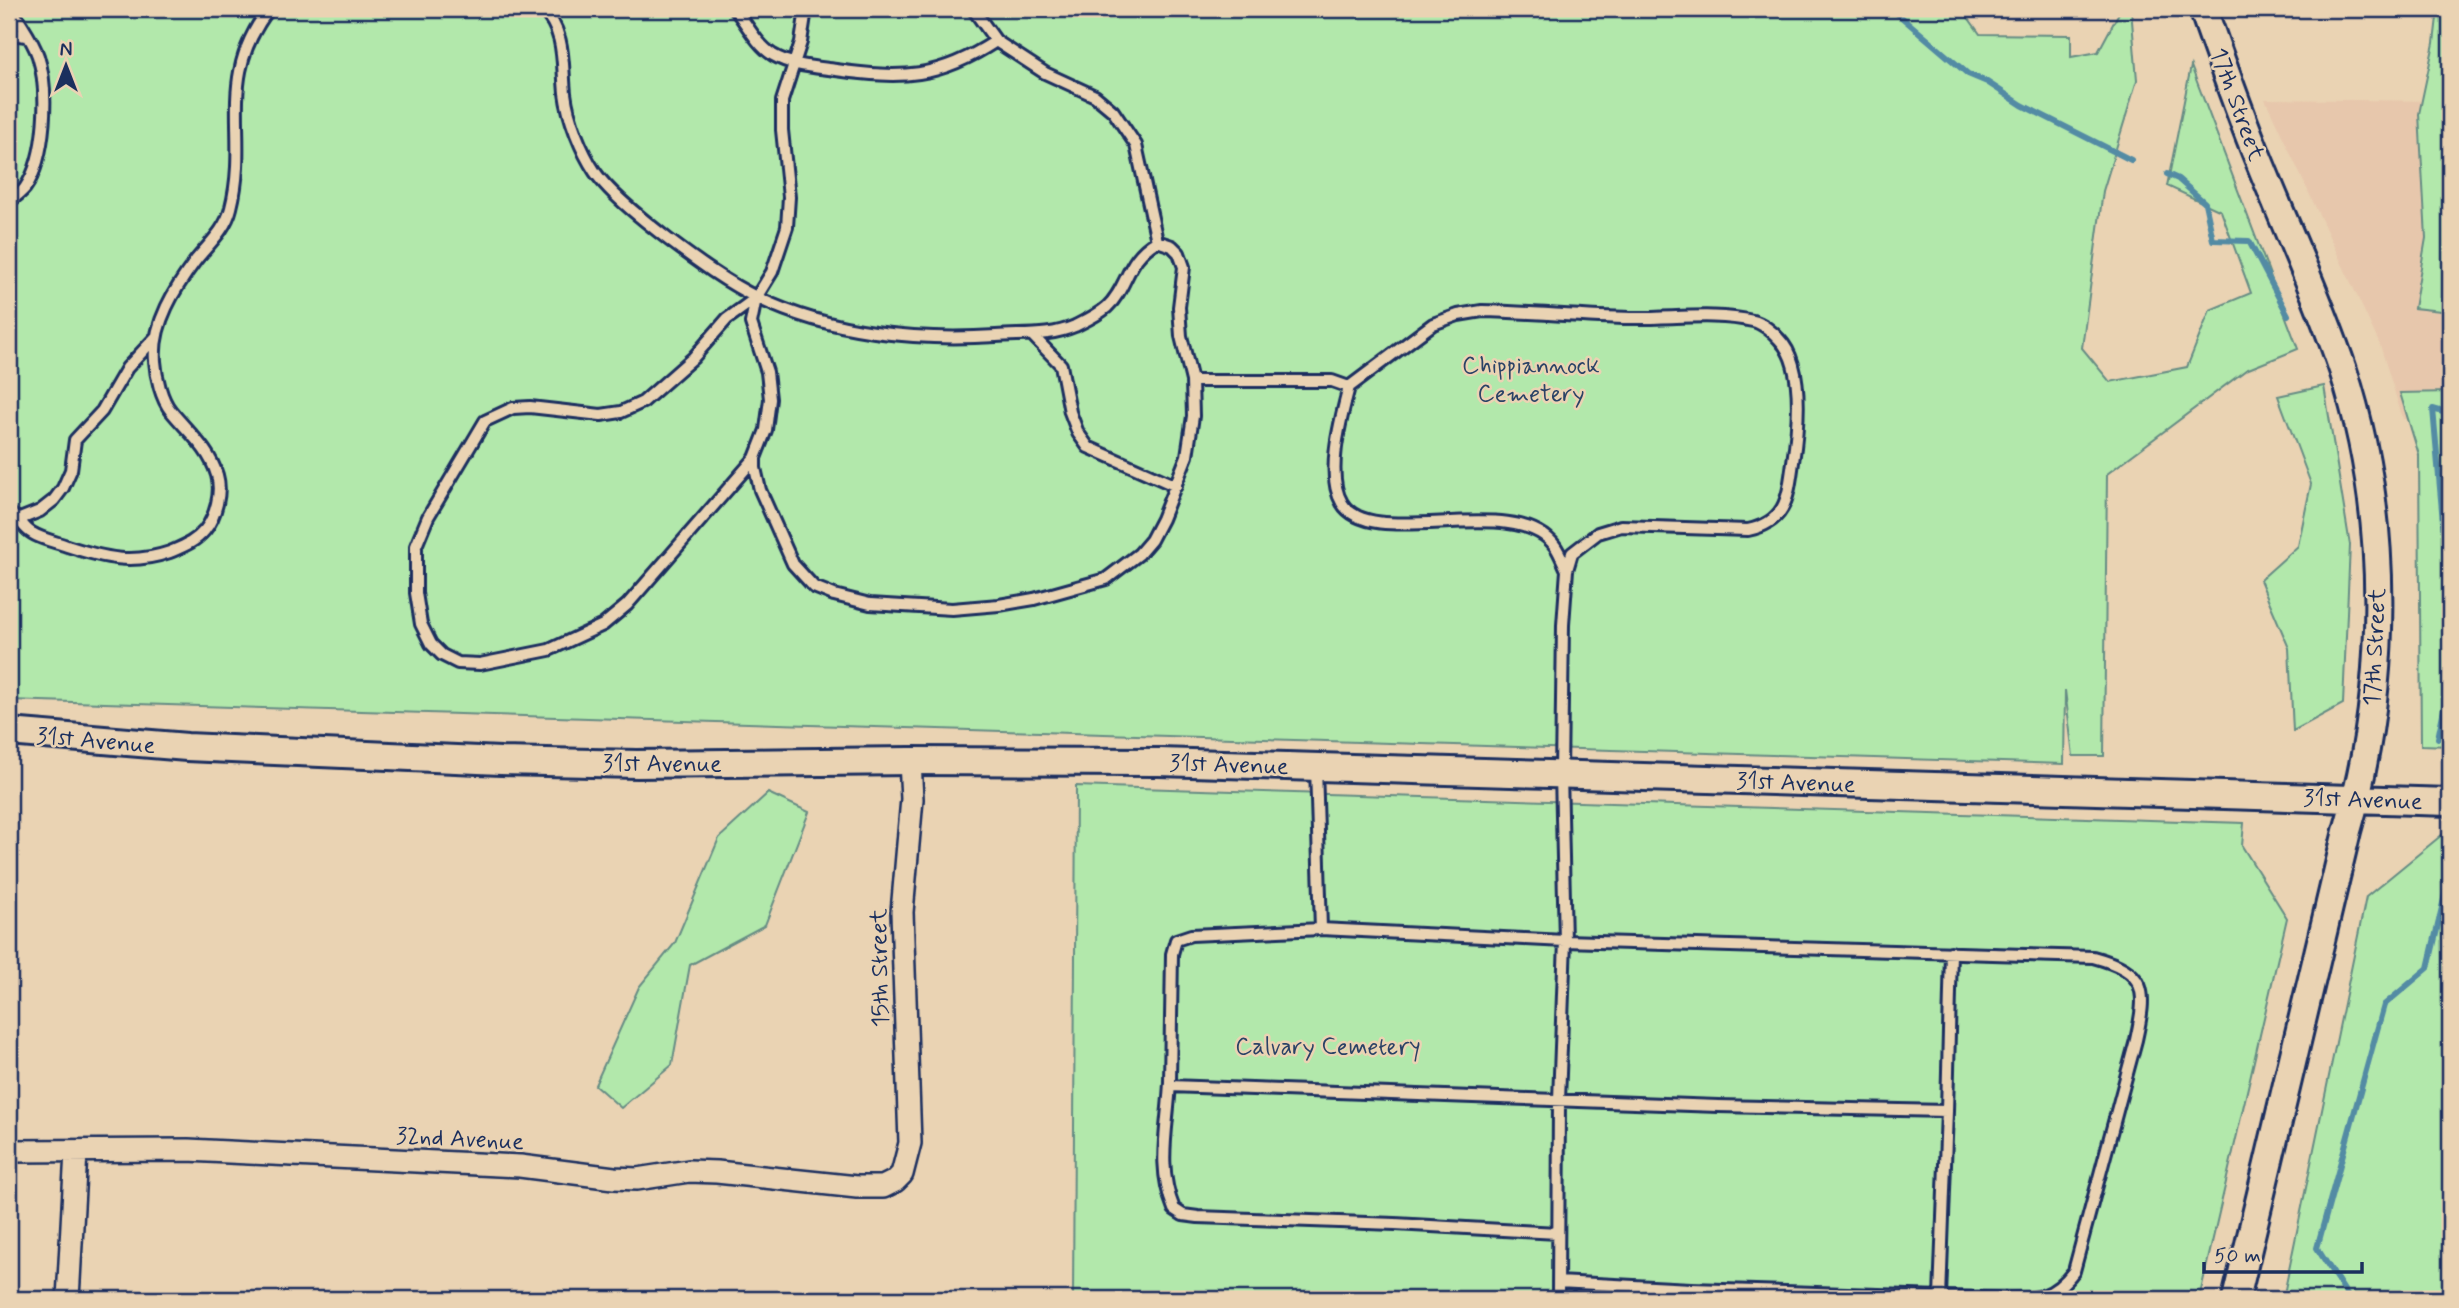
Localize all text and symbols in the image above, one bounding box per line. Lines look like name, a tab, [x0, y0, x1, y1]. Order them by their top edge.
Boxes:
north arrow	[32, 32, 102, 102]
text: N	[60, 38, 72, 63]
street label: 17th Street	[2202, 44, 2271, 165]
park label: Chippiannock Cemetery	[1462, 351, 1600, 410]
street label: 17th Street	[2357, 587, 2394, 707]
street label: 31st Avenue	[35, 721, 157, 762]
street label: 31st Avenue	[1169, 748, 1289, 783]
street label: 31st Avenue	[602, 749, 722, 780]
street label: 31st Avenue	[1736, 766, 1856, 801]
street label: 31st Avenue	[2303, 783, 2423, 818]
street label: 15th Street	[864, 908, 897, 1028]
park label: Calvary Cemetery	[1235, 1032, 1421, 1063]
street label: 32nd Avenue	[395, 1121, 525, 1158]
scale bar	[2204, 1231, 2361, 1275]
text: 50 m	[2214, 1242, 2261, 1270]

